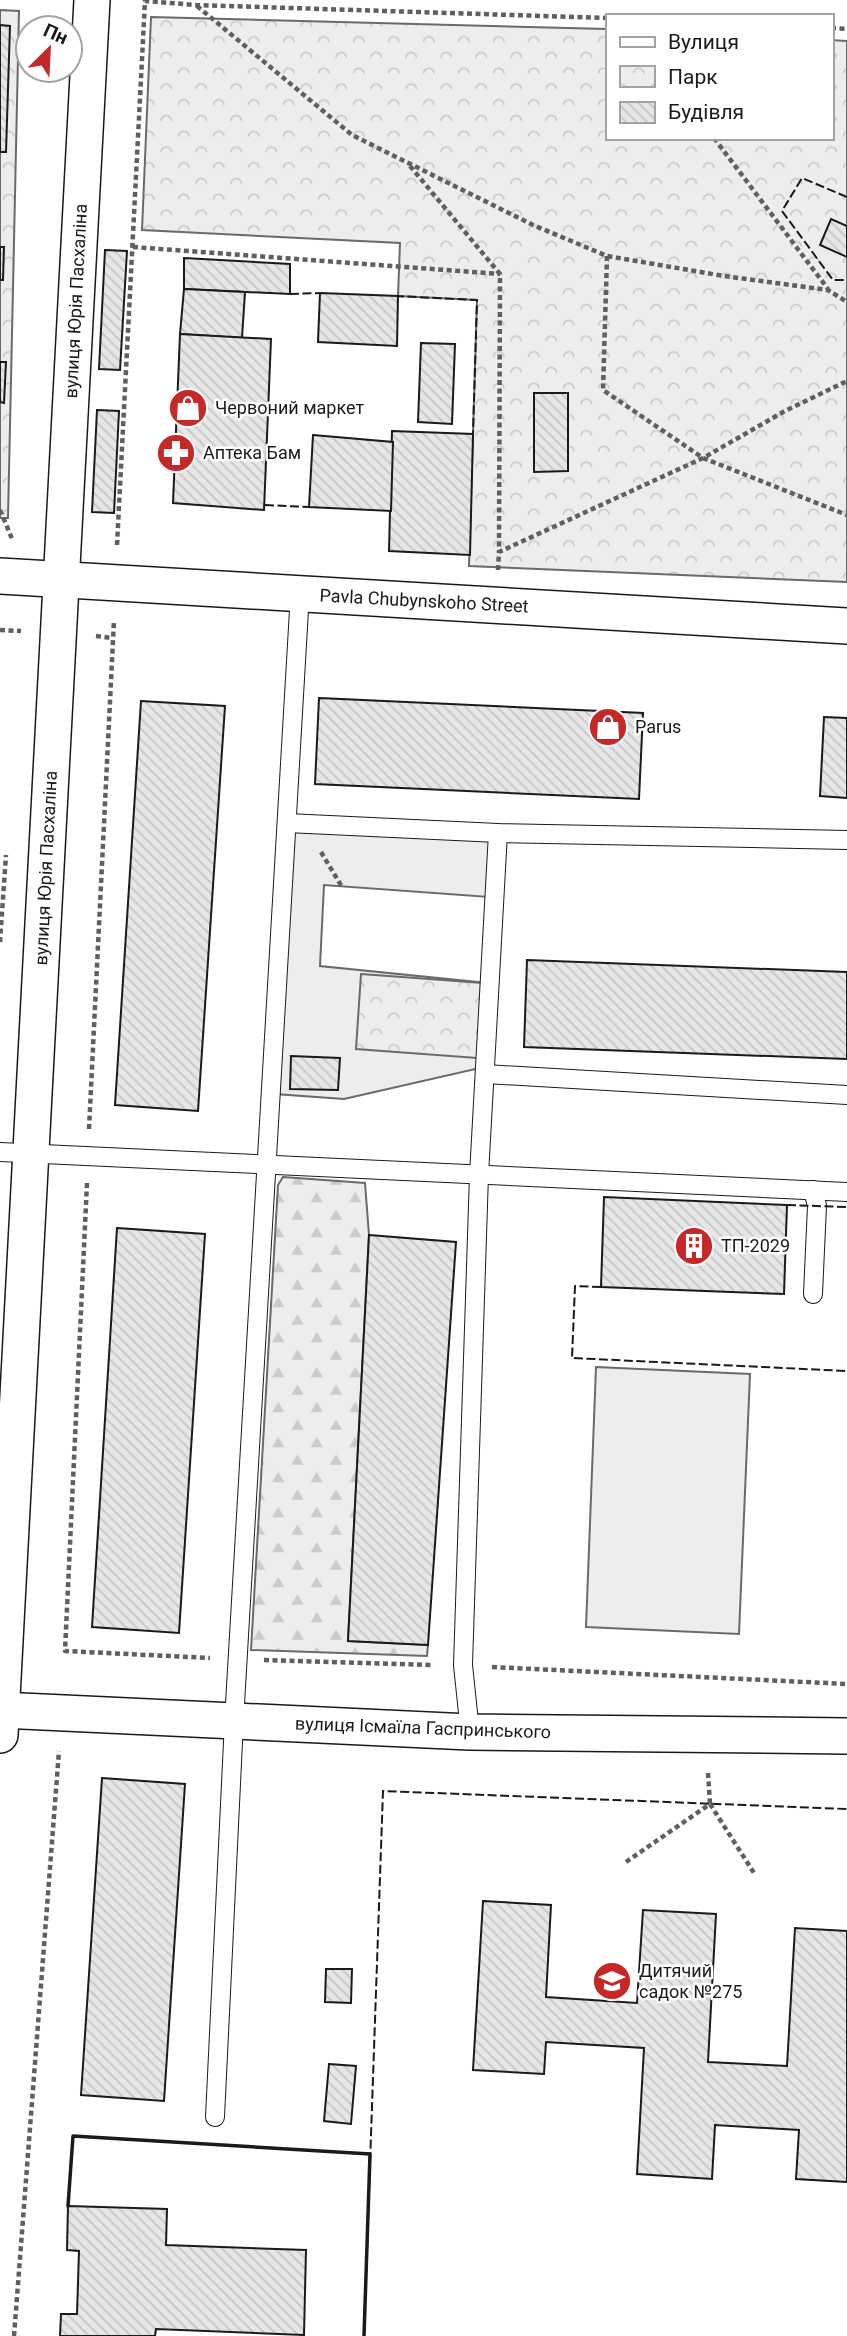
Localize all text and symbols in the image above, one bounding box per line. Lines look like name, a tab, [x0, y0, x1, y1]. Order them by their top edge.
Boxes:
north arrow	[14, 14, 84, 84]
legend	[606, 14, 833, 140]
text: Пн	[40, 19, 71, 49]
text: Вулиця	[668, 30, 739, 54]
text: Парк	[668, 65, 718, 89]
text: Будівля	[668, 100, 744, 124]
street label: вулиця Юрія Пасхаліна	[60, 203, 91, 399]
shop icon: Червоний маркет	[167, 387, 209, 429]
place label: Червоний маркет	[215, 397, 364, 418]
pharmacy icon: Аптека Бам	[155, 432, 197, 474]
place label: Аптека Бам	[203, 442, 301, 463]
street label: Pavla Chubynskoho Street	[319, 585, 529, 616]
shop icon: Parus	[587, 706, 629, 748]
place label: Parus	[635, 716, 681, 737]
street label: вулиця Юрія Пасхаліна	[30, 770, 61, 966]
building icon: ТП-2029	[673, 1225, 715, 1267]
place label: ТП-2029	[721, 1235, 790, 1256]
street label: вулиця Ісмаїла Гаспринського	[295, 1713, 551, 1742]
school or university icon: Дитячий садок №275	[591, 1960, 633, 2002]
place label: Дитячий садок №275	[639, 1960, 742, 2002]

